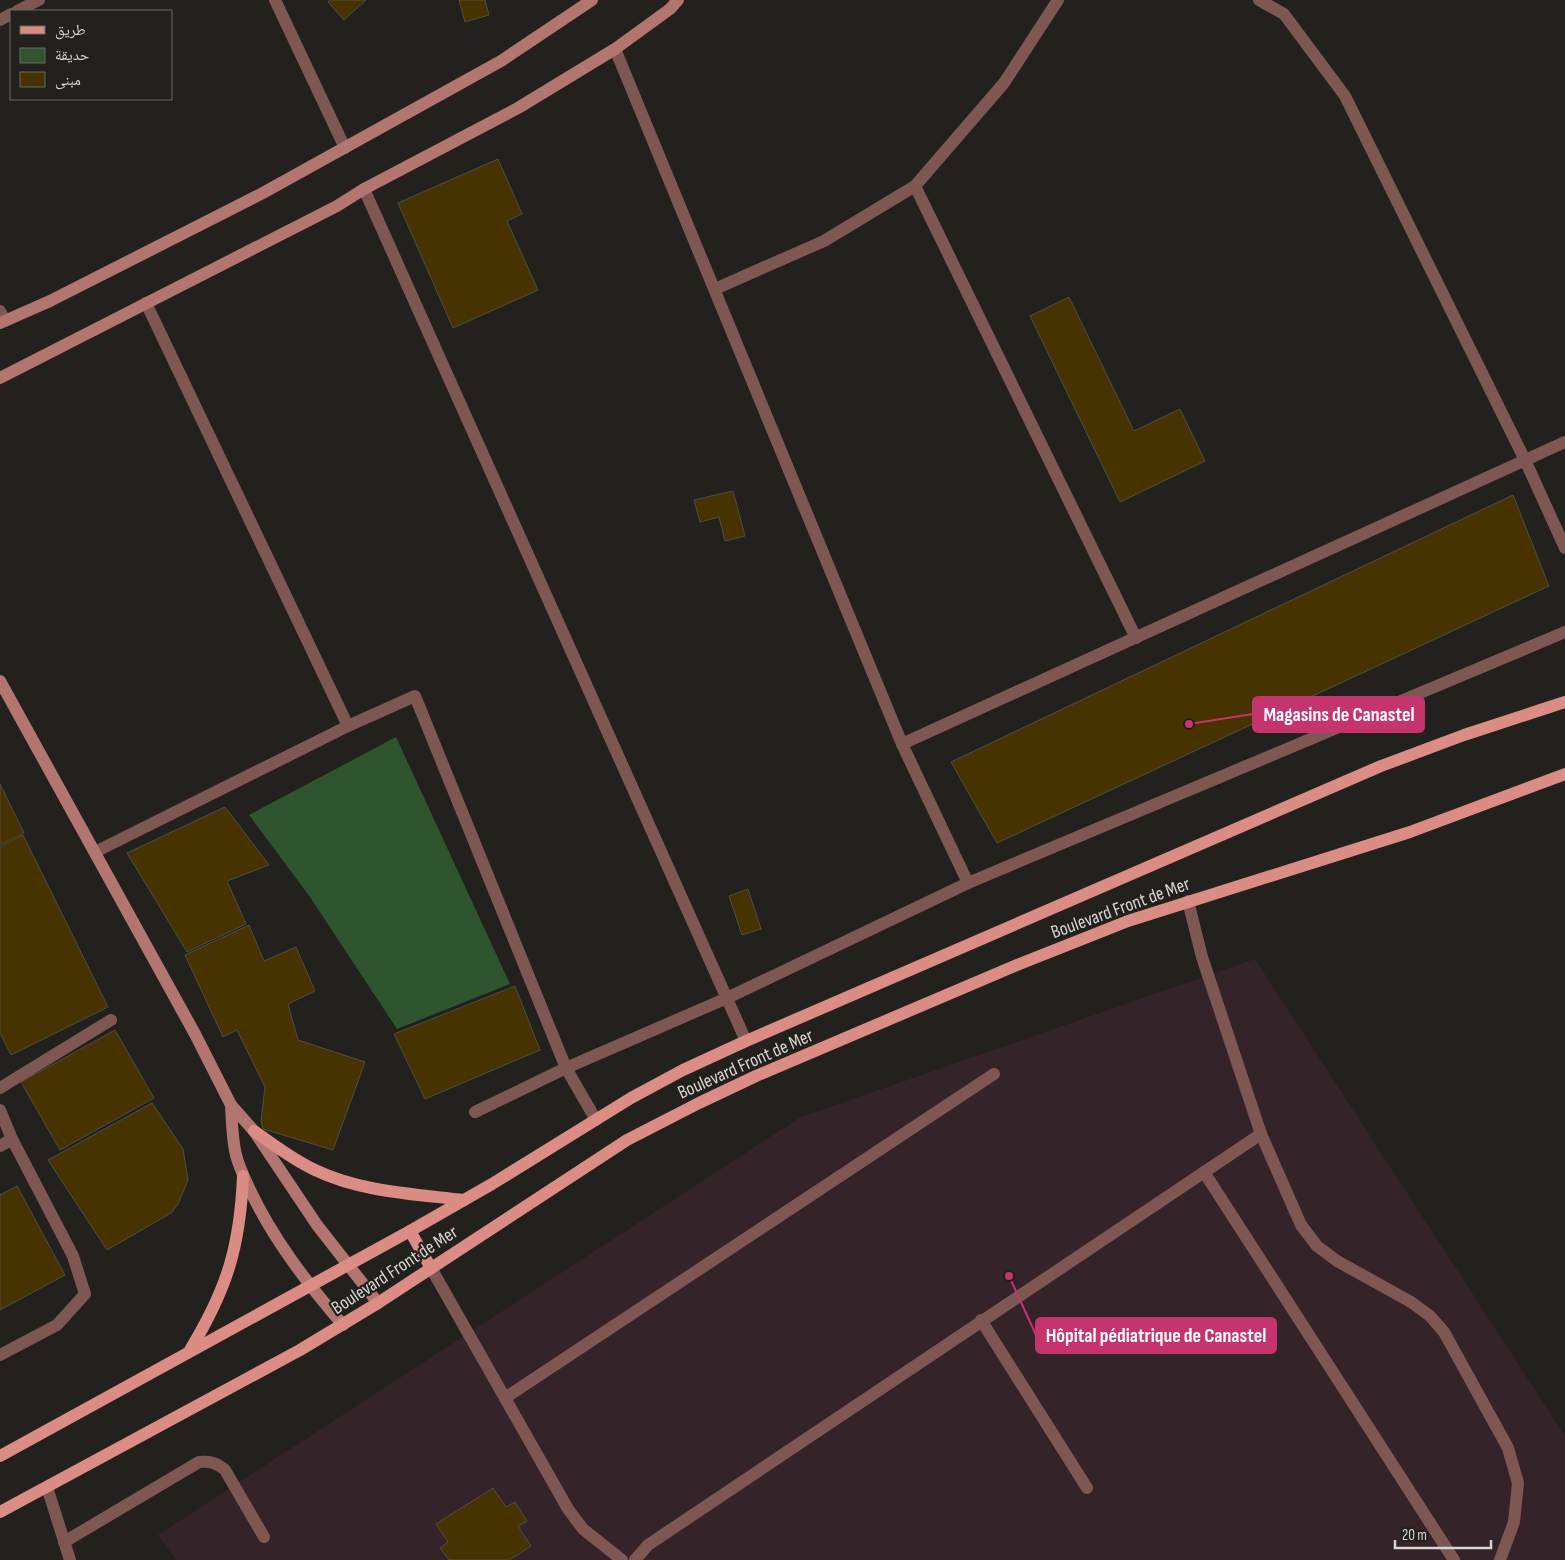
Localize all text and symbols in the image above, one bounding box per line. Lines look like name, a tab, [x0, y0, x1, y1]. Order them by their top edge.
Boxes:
legend	[10, 10, 172, 100]
text: طريق	[55, 21, 86, 40]
text: حديقة	[55, 46, 90, 65]
text: مبنى	[55, 71, 81, 90]
callout: Magasins de Canastel	[1253, 697, 1424, 732]
text: Magasins de Canastel	[1263, 703, 1415, 727]
street label: Boulevard Front de Mer	[1048, 872, 1194, 944]
street label: Boulevard Front de Mer	[674, 1024, 817, 1105]
street label: Boulevard Front de Mer	[327, 1221, 463, 1320]
callout: Hôpital pédiatrique de Canastel	[1036, 1318, 1276, 1353]
text: Hôpital pédiatrique de Canastel	[1046, 1324, 1266, 1348]
scale bar	[1395, 1518, 1491, 1550]
text: 20 m	[1402, 1526, 1427, 1545]

